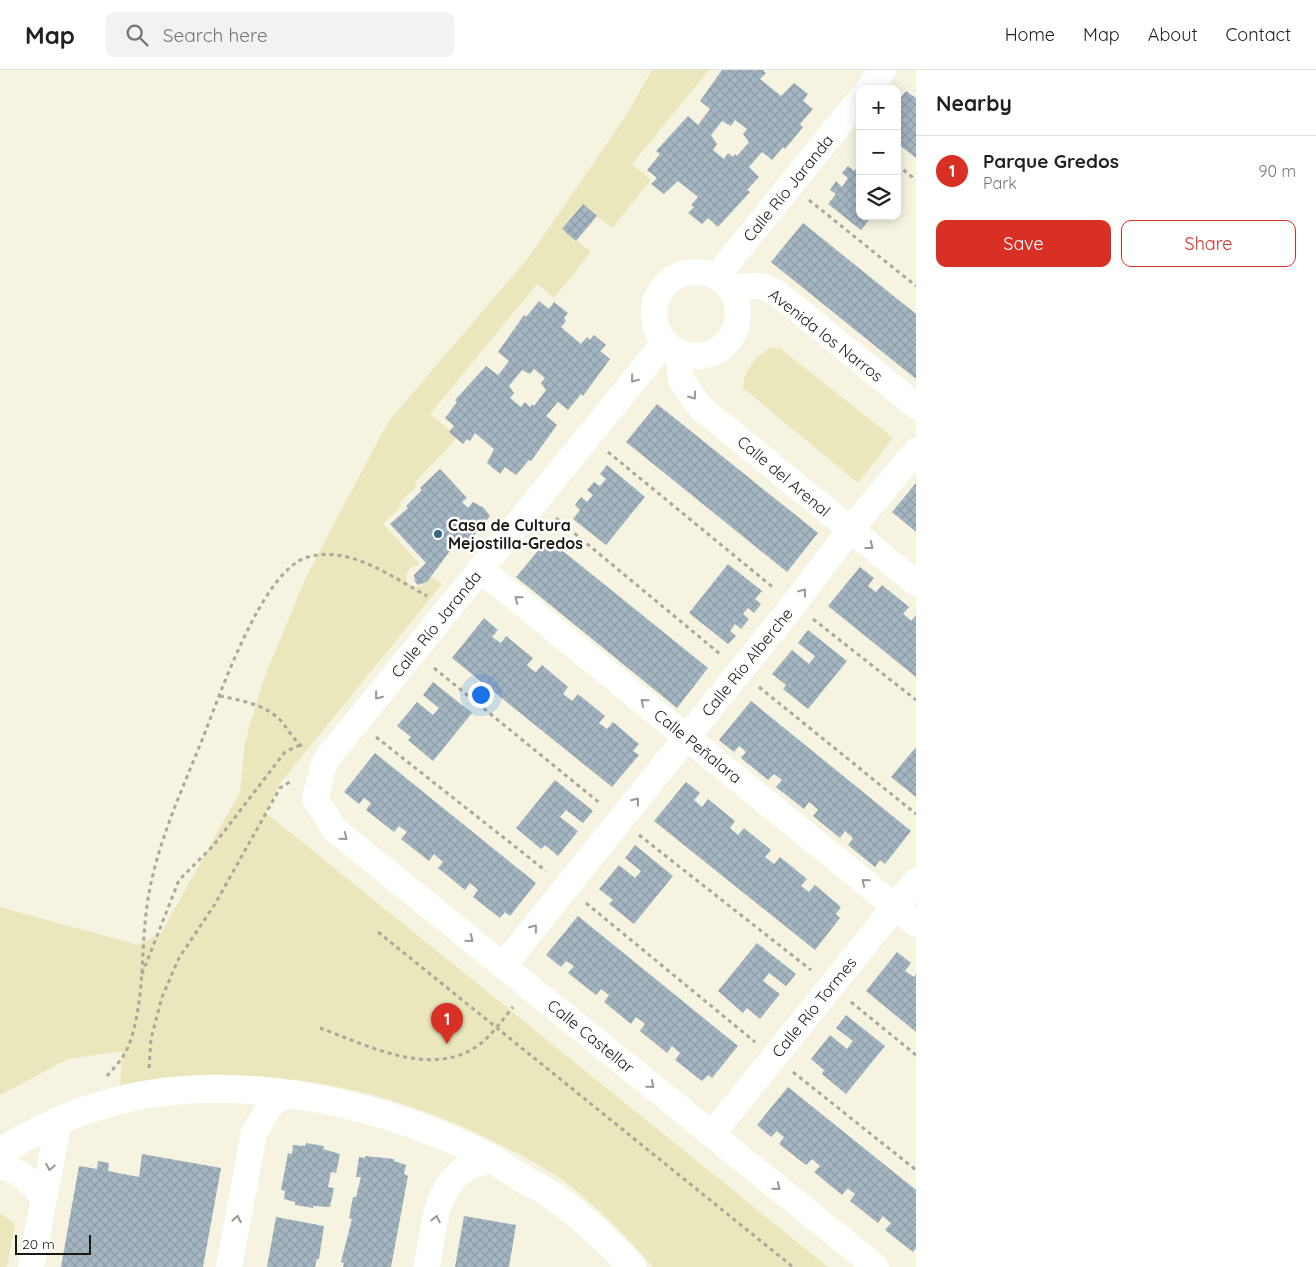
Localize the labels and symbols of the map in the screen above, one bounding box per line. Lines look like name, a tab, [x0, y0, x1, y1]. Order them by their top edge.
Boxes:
street label: Calle Río Jaranda	[739, 130, 837, 246]
street label: Avenida los Narros	[765, 284, 887, 386]
one-way arrow	[631, 373, 639, 382]
one-way arrow	[687, 390, 696, 400]
street label: Calle del Arenal	[733, 431, 835, 521]
place label: Casa de Cultura Mejostilla-Gredos	[448, 515, 583, 553]
marker: Casa de Cultura Mejostilla-Gredos	[432, 528, 444, 540]
one-way arrow	[864, 540, 874, 549]
street label: Calle Río Jaranda	[387, 566, 485, 682]
one-way arrow	[797, 588, 806, 598]
one-way arrow	[514, 596, 523, 605]
street label: Calle Río Alberche	[697, 604, 797, 720]
your location	[468, 682, 494, 708]
one-way arrow	[375, 690, 383, 699]
one-way arrow	[640, 698, 649, 707]
street label: Calle Peñalara	[650, 705, 746, 787]
one-way arrow	[630, 798, 638, 807]
one-way arrow	[338, 831, 347, 840]
one-way arrow	[861, 878, 870, 887]
one-way arrow	[528, 925, 536, 934]
one-way arrow	[464, 933, 473, 941]
street label: Calle Río Tormes	[767, 953, 861, 1061]
street label: Calle Castellar	[544, 995, 638, 1077]
pin: 1	[431, 1003, 463, 1044]
one-way arrow	[645, 1079, 654, 1087]
one-way arrow	[45, 1163, 56, 1172]
one-way arrow	[772, 1182, 781, 1191]
one-way arrow	[232, 1215, 242, 1223]
one-way arrow	[430, 1215, 441, 1224]
scale bar	[15, 1232, 91, 1255]

